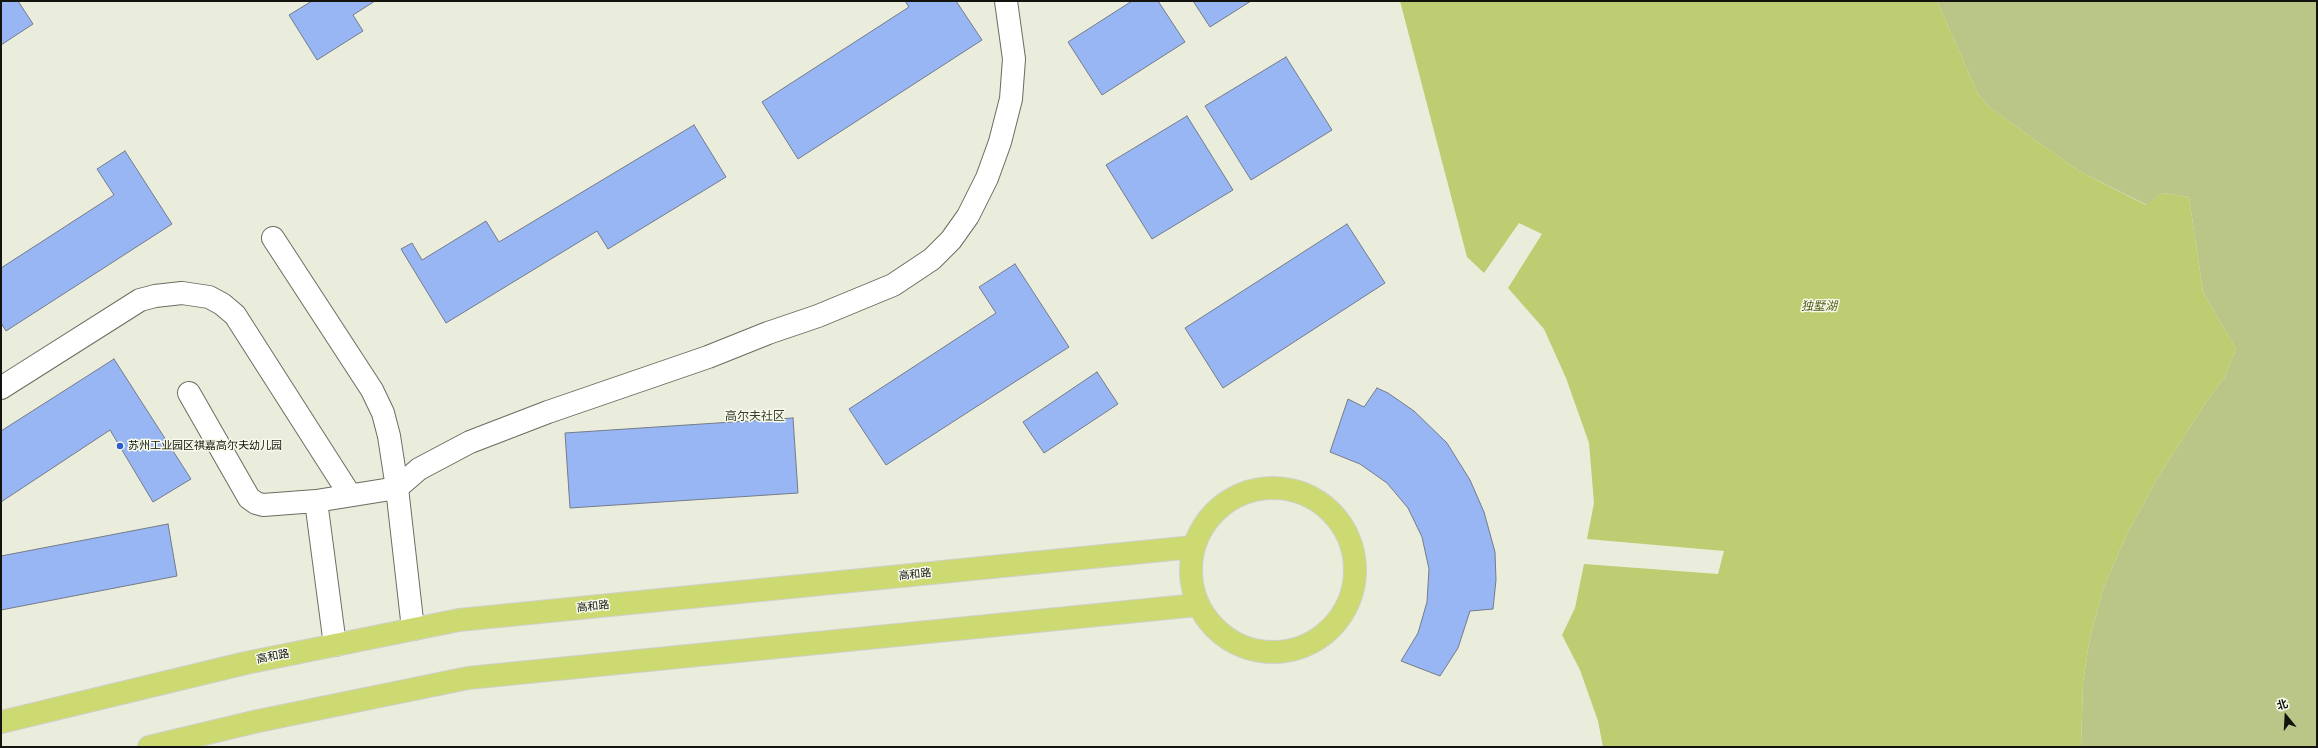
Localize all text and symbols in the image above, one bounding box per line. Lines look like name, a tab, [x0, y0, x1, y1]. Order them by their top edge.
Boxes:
water label: 独墅湖	[1801, 300, 1837, 314]
district label: 高尔夫社区	[725, 410, 785, 424]
place label: 苏州工业园区祺嘉高尔夫幼儿园	[128, 439, 282, 453]
marker: 苏州工业园区祺嘉高尔夫幼儿园	[115, 441, 125, 451]
street label: 高和路	[898, 567, 932, 583]
street label: 高和路	[576, 599, 610, 615]
street label: 高和路	[256, 647, 290, 667]
north arrow	[2266, 696, 2306, 736]
text: 北	[2275, 696, 2290, 713]

